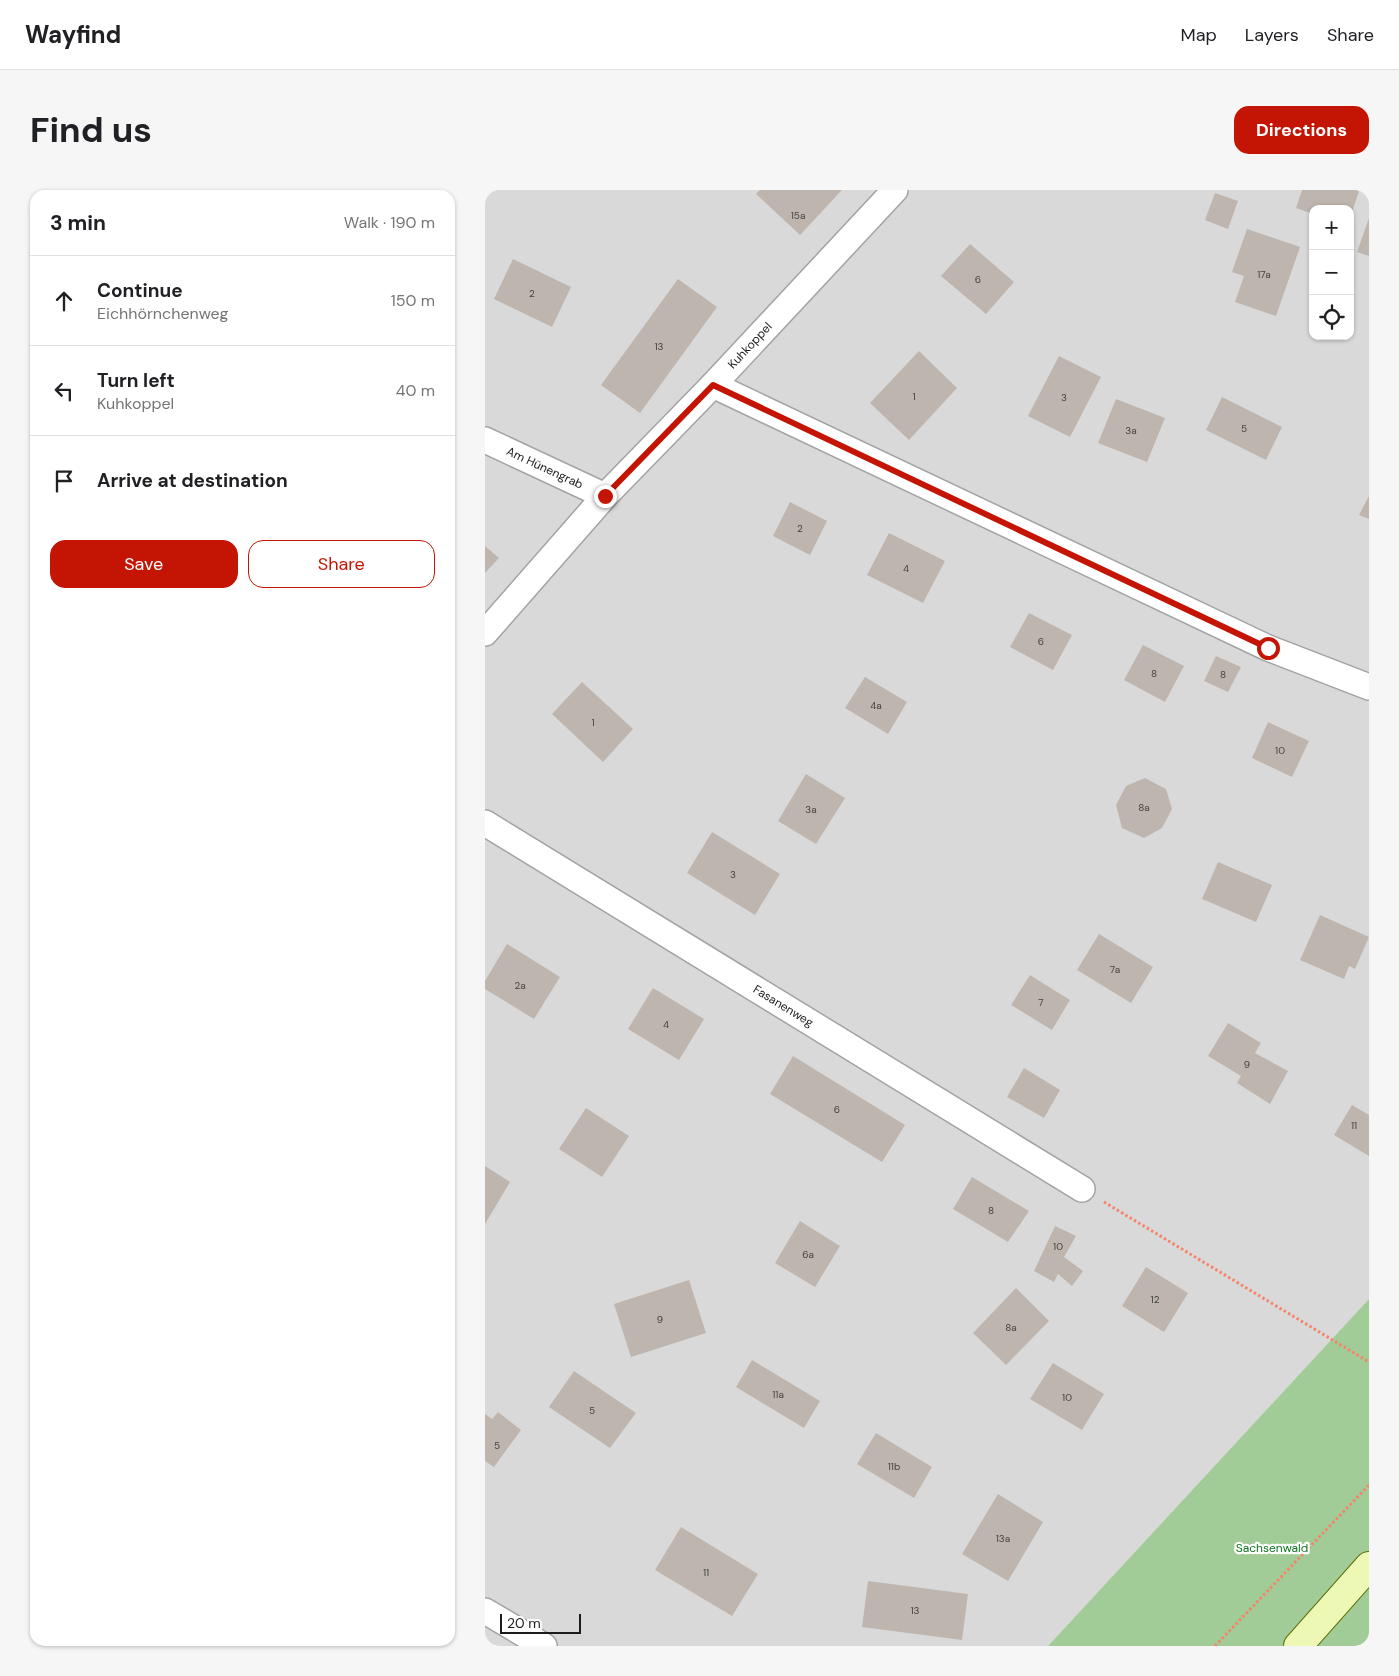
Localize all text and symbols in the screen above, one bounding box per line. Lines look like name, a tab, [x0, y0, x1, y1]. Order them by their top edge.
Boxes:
text: Wayfind	[25, 19, 121, 50]
text: Map	[1181, 23, 1217, 47]
text: Layers	[1245, 23, 1299, 47]
text: Share	[1327, 23, 1374, 47]
button: Directions	[1234, 106, 1369, 154]
text: Find us	[30, 107, 152, 153]
map controls	[1309, 205, 1354, 340]
button: +	[1309, 205, 1354, 250]
text: 3 min	[50, 209, 106, 237]
house number: 15a	[791, 209, 805, 222]
text: Walk · 190 m	[344, 212, 435, 233]
button: −	[1309, 250, 1354, 295]
house number: 17a	[1257, 268, 1271, 281]
house number: 6	[975, 273, 981, 286]
text: Continue	[97, 278, 183, 303]
icon: ahead	[50, 287, 78, 315]
house number: 2	[529, 287, 535, 300]
text: 150 m	[391, 290, 435, 311]
button: locate	[1309, 295, 1354, 340]
text: Eichhörnchenweg	[97, 303, 229, 324]
street label: Kuhkoppel	[724, 319, 775, 372]
house number: 13	[654, 340, 664, 353]
text: Turn left	[97, 368, 175, 393]
icon: left	[50, 377, 78, 405]
text: 40 m	[396, 380, 435, 401]
house number: 1	[912, 390, 916, 403]
house number: 3	[1061, 391, 1067, 404]
text: Kuhkoppel	[97, 393, 174, 414]
house number: 5	[1241, 422, 1247, 435]
house number: 3a	[1125, 424, 1137, 437]
street label: Am Hünengrab	[504, 443, 586, 493]
icon: arrive	[50, 467, 78, 495]
text: Arrive at destination	[97, 468, 288, 493]
route end	[594, 485, 617, 508]
house number: 2	[797, 522, 803, 535]
button: Save	[50, 540, 238, 588]
button: Share	[248, 540, 435, 588]
house number: 4	[903, 562, 909, 575]
house number: 6	[1038, 635, 1044, 648]
route start	[1257, 637, 1280, 660]
house number: 8	[1151, 667, 1157, 680]
house number: 8	[1220, 668, 1226, 681]
house number: 4a	[870, 699, 882, 712]
house number: 1	[591, 716, 595, 729]
house number: 10	[1275, 744, 1285, 757]
house number: 8a	[1138, 801, 1150, 814]
house number: 3a	[805, 803, 817, 816]
house number: 3	[730, 868, 736, 881]
house number: 7a	[1110, 963, 1120, 976]
house number: 2a	[514, 979, 526, 992]
street label: Fasanenweg	[750, 981, 817, 1031]
house number: 7	[1038, 996, 1044, 1009]
house number: 4	[663, 1018, 669, 1031]
house number: 9	[1244, 1058, 1250, 1071]
house number: 6	[834, 1103, 840, 1116]
house number: 11	[1351, 1119, 1357, 1132]
house number: 8	[988, 1204, 994, 1217]
house number: 10	[1053, 1240, 1063, 1253]
house number: 6a	[802, 1248, 814, 1261]
house number: 12	[1151, 1293, 1160, 1306]
house number: 9	[657, 1313, 663, 1326]
house number: 8a	[1005, 1321, 1017, 1334]
house number: 11a	[772, 1388, 784, 1401]
house number: 10	[1062, 1391, 1072, 1404]
house number: 5	[589, 1404, 595, 1417]
house number: 5	[494, 1439, 500, 1452]
house number: 11b	[888, 1460, 900, 1473]
house number: 13a	[996, 1532, 1010, 1545]
park label: Sachsenwald	[1236, 1540, 1308, 1556]
house number: 11	[703, 1566, 709, 1579]
house number: 13	[910, 1604, 920, 1617]
scale bar	[500, 1611, 581, 1634]
text: 20 m	[507, 1614, 541, 1632]

